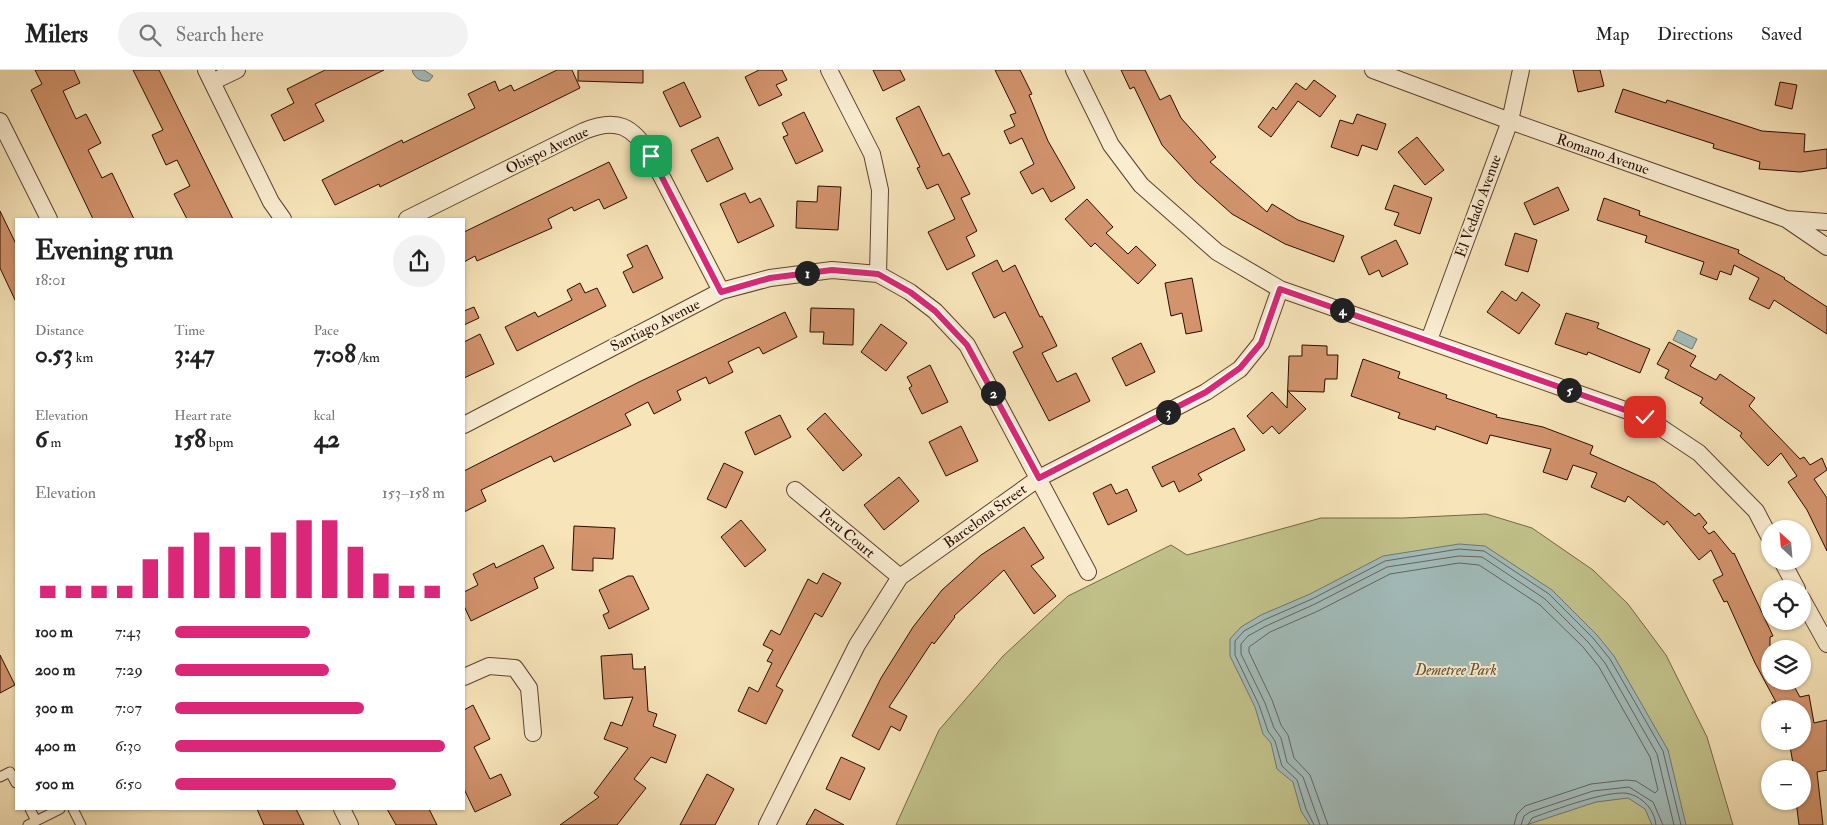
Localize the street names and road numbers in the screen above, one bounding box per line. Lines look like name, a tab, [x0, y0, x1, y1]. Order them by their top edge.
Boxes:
street label: Obispo Avenue	[503, 122, 592, 180]
street label: Romano Avenue	[1554, 130, 1652, 179]
street label: El Vedado Avenue	[1451, 152, 1506, 260]
street label: Santiago Avenue	[607, 295, 703, 356]
street label: Barcelona Street	[940, 480, 1031, 553]
street label: Peru Court	[815, 504, 879, 562]

